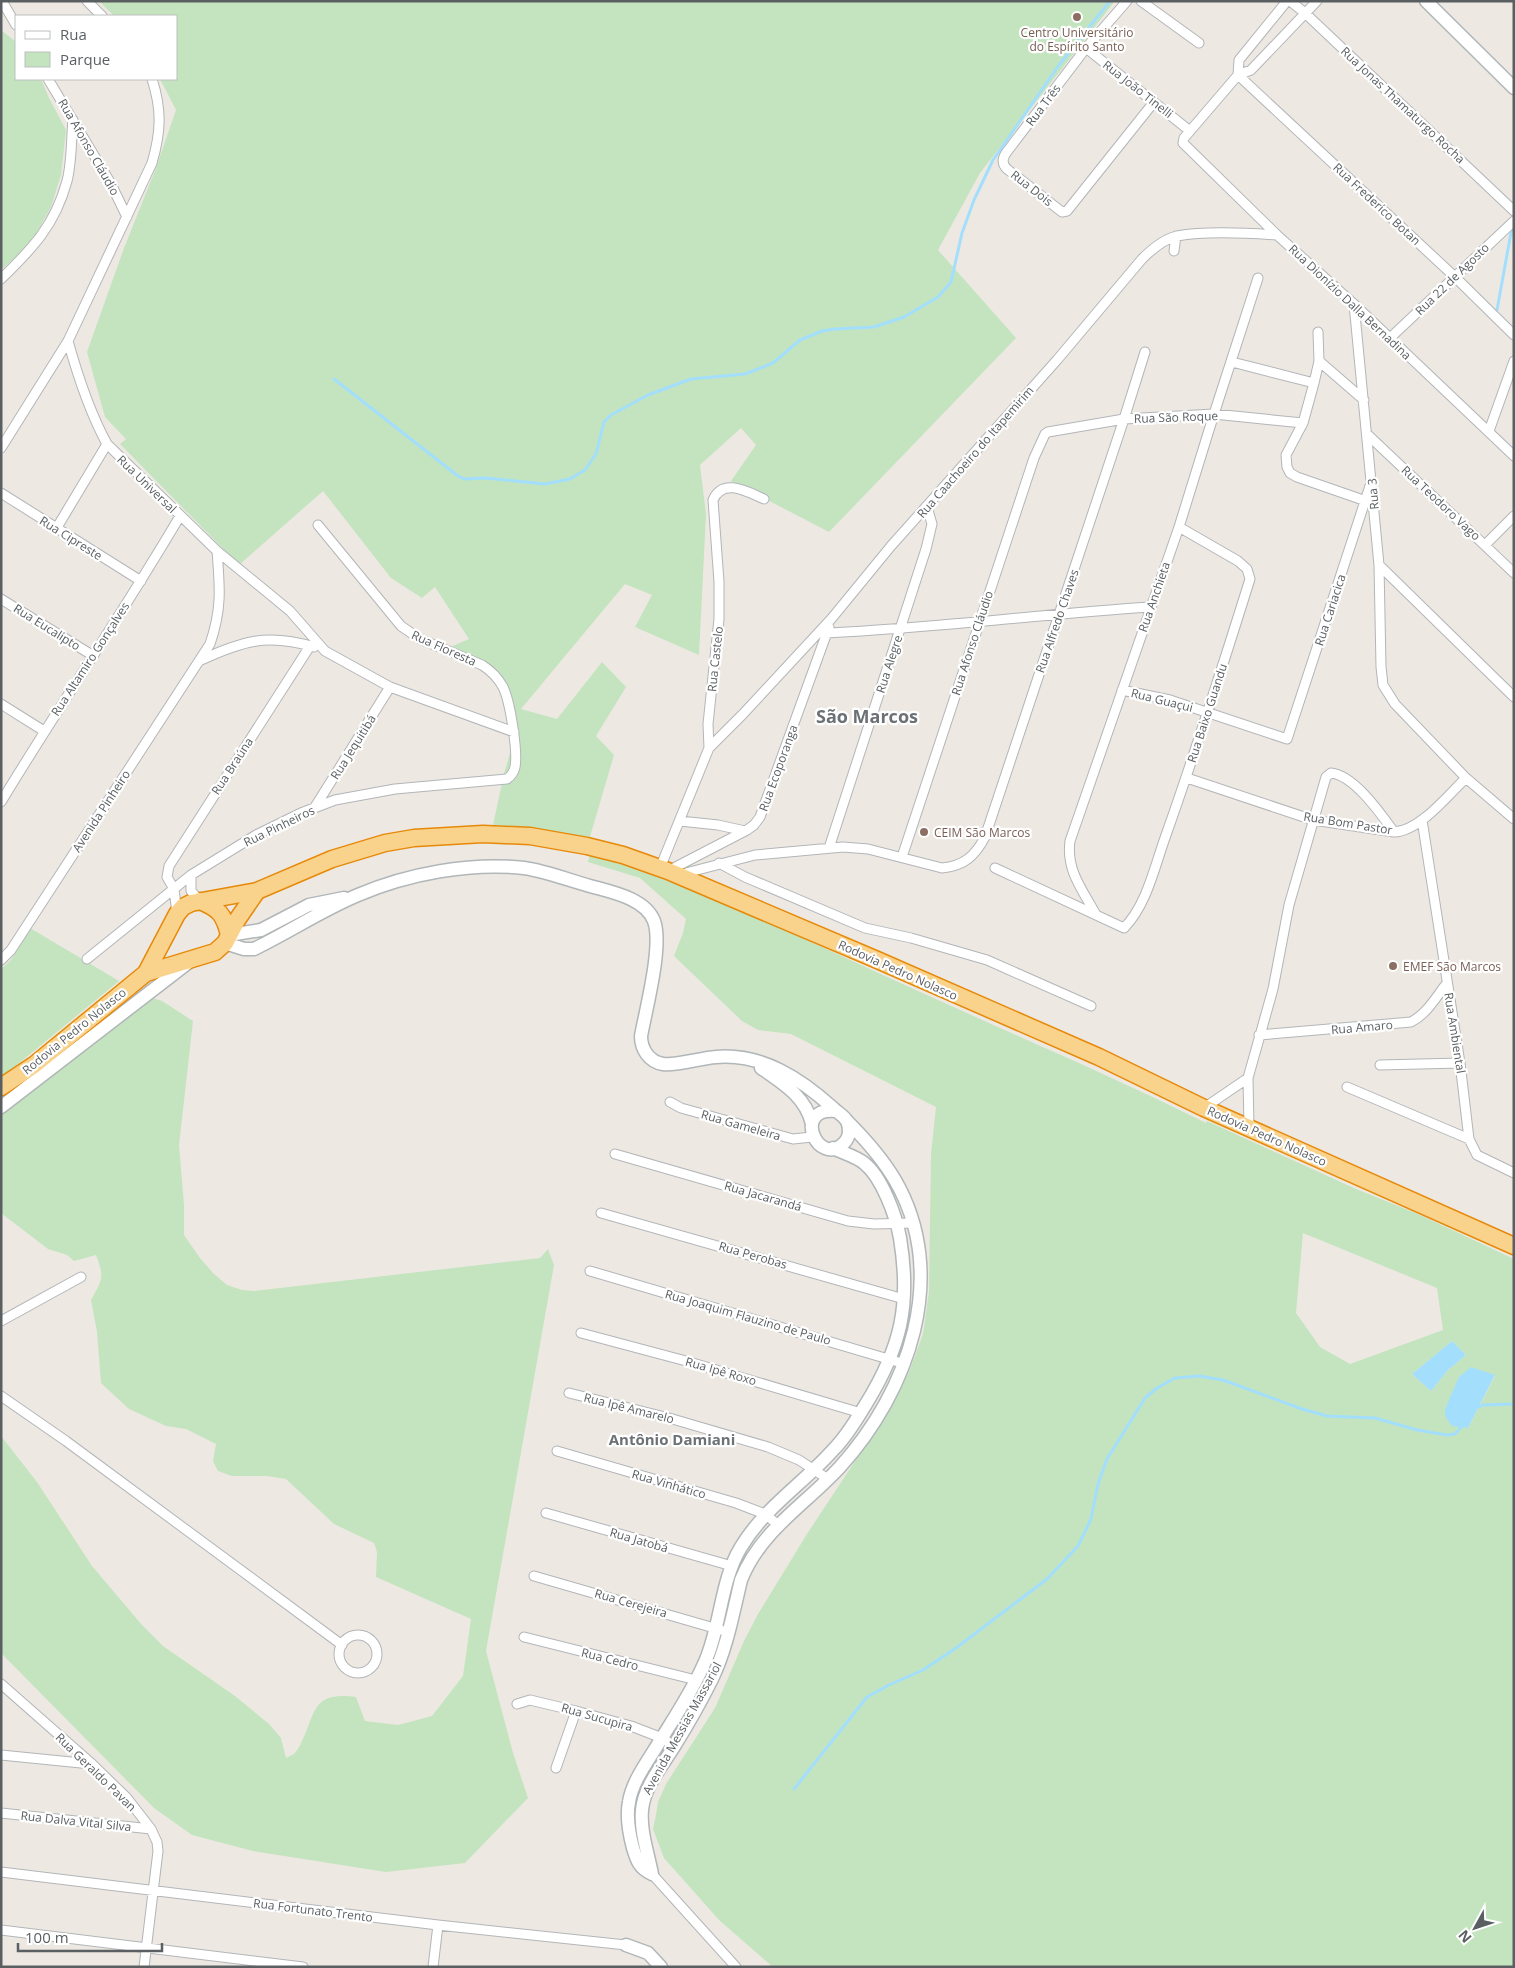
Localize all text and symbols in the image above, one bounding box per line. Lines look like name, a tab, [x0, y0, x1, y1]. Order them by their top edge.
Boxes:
marker: Centro Universitário do Espírito Santo	[1071, 11, 1083, 23]
legend	[15, 15, 178, 80]
text: Rua	[60, 24, 87, 44]
place label: Centro Universitário do Espírito Santo	[1021, 24, 1133, 55]
street label: Rua Jonas Thamaturgo Rocha	[1337, 43, 1469, 167]
text: Parque	[60, 49, 110, 69]
street label: Rua João Tinelli	[1099, 56, 1177, 122]
street label: Rua Três	[1022, 80, 1065, 129]
street label: Rua Afonso Cláudio	[54, 96, 124, 198]
street label: Rua Frederico Botan	[1330, 159, 1424, 249]
street label: Rua Dois	[1007, 166, 1057, 210]
street label: Rua 22 de Agosto	[1411, 239, 1493, 319]
street label: Rua Dionízio Dalla Bernadina	[1285, 241, 1415, 363]
street label: Rua Caachoeiro do Itapemirim	[913, 382, 1037, 522]
street label: Rua São Roque	[1134, 407, 1219, 427]
street label: Rua Universal	[113, 451, 181, 517]
street label: Rua Teodoro Vago	[1398, 462, 1484, 544]
street label: Rua 3	[1363, 477, 1383, 510]
street label: Rua Cipreste	[36, 512, 106, 564]
street label: Rua Anchieta	[1134, 560, 1174, 634]
street label: Rua Alfredo Chaves	[1031, 567, 1083, 675]
street label: Rua Cariacica	[1310, 572, 1350, 648]
street label: Rua Afonso Cláudio	[947, 589, 997, 697]
street label: Rua Altamiro Gonçalves	[47, 598, 133, 719]
street label: Rua Eucalipto	[10, 600, 84, 654]
street label: Rua Castelo	[703, 625, 727, 693]
street label: Rua Floresta	[409, 626, 479, 670]
street label: Rua Alegre	[872, 633, 906, 695]
street label: Rua Baixo Guandu	[1183, 661, 1231, 765]
street label: Rua Guaçui	[1129, 684, 1195, 716]
district label: São Marcos	[816, 704, 918, 728]
street label: Rua Jequitibá	[326, 711, 380, 783]
street label: Rua Ecoporanga	[754, 722, 802, 814]
street label: Rua Braúna	[207, 734, 257, 798]
street label: Avenida Pinheiro	[68, 767, 134, 855]
street label: Rua Pinheiros	[241, 801, 318, 851]
street label: Rua Bom Pastor	[1302, 808, 1394, 838]
place label: CEIM São Marcos	[934, 824, 1030, 841]
marker: CEIM São Marcos	[918, 826, 930, 838]
street label: Rodovia Pedro Nolasco	[836, 936, 960, 1004]
place label: EMEF São Marcos	[1403, 958, 1501, 975]
marker: EMEF São Marcos	[1387, 960, 1399, 972]
street label: Rodovia Pedro Nolasco	[18, 984, 130, 1078]
street label: Rua Ambiental	[1440, 991, 1470, 1075]
street label: Rua Amaro	[1330, 1016, 1394, 1038]
street label: Rodovia Pedro Nolasco	[1205, 1102, 1329, 1170]
street label: Rua Gameleira	[699, 1106, 783, 1144]
street label: Rua Jacarandá	[722, 1177, 804, 1215]
street label: Rua Perobas	[717, 1237, 789, 1273]
street label: Rua Joaquim Flauzino de Paulo	[663, 1285, 833, 1349]
street label: Rua Ipê Roxo	[683, 1353, 759, 1389]
street label: Rua Ipê Amarelo	[582, 1389, 676, 1427]
district label: Antônio Damiani	[609, 1429, 735, 1449]
street label: Rua Vinhático	[630, 1465, 708, 1503]
street label: Rua Jatobá	[608, 1524, 670, 1556]
street label: Rua Cerejeira	[593, 1585, 669, 1621]
street label: Rua Cedro	[580, 1644, 640, 1674]
street label: Avenida Messias Massariol	[638, 1659, 726, 1797]
street label: Rua Sucupira	[559, 1699, 635, 1735]
street label: Rua Geraldo Pavan	[52, 1729, 140, 1815]
street label: Rua Dalva Vital Silva	[20, 1807, 132, 1835]
street label: Rua Fortunato Trento	[252, 1894, 374, 1926]
north arrow	[1450, 1903, 1500, 1953]
scale bar	[18, 1920, 161, 1952]
text: N	[1454, 1926, 1476, 1947]
text: 100 m	[25, 1927, 69, 1947]

